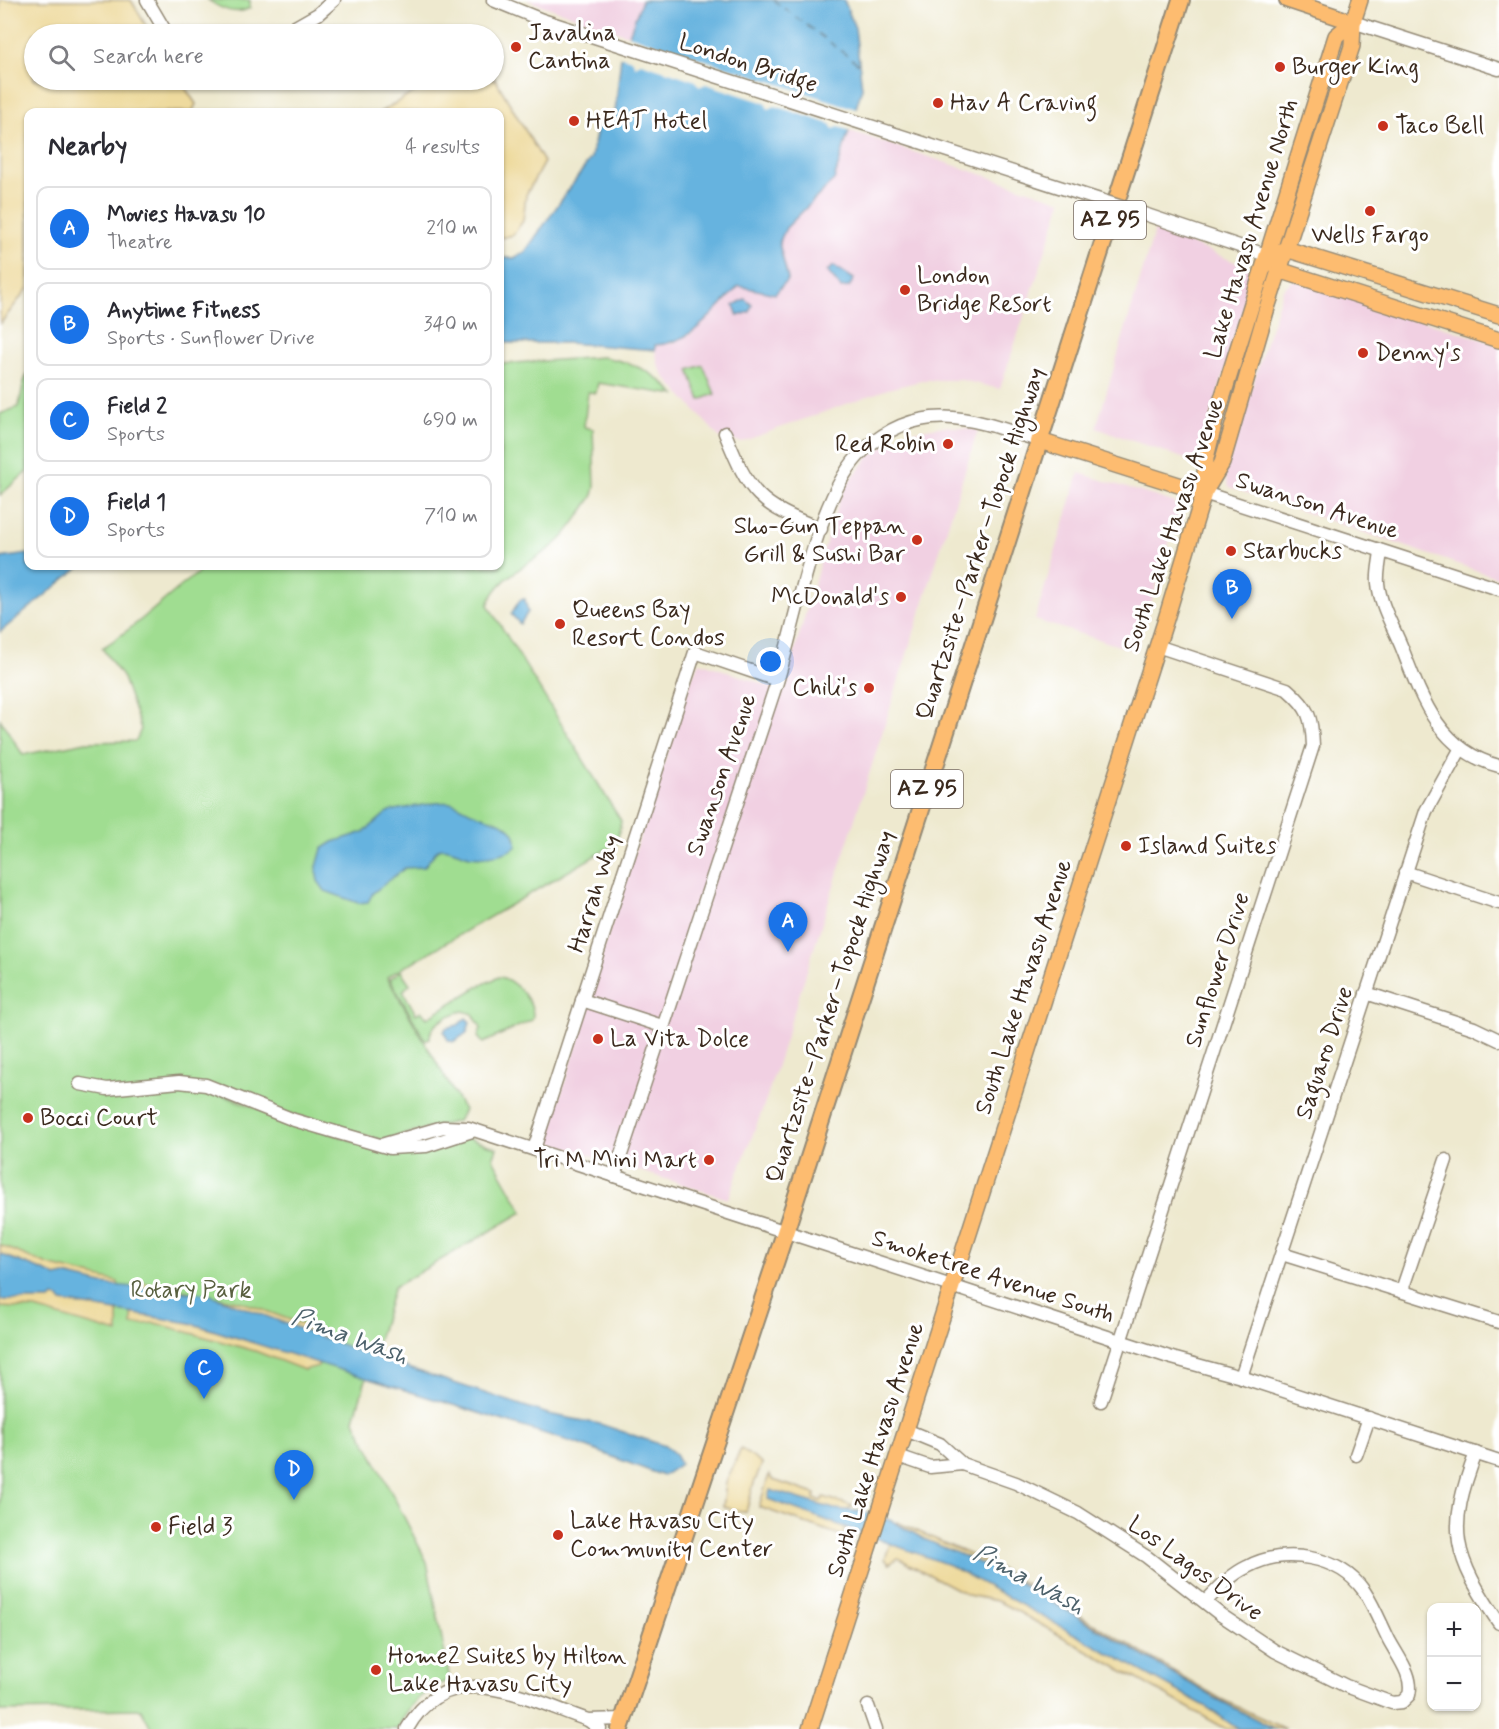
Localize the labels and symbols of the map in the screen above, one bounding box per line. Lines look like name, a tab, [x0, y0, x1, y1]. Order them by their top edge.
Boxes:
place label: Javalina Cantina	[528, 18, 616, 77]
street label: London Bridge	[674, 27, 821, 104]
marker: Javalina Cantina	[509, 40, 523, 54]
place label: Burger King	[1292, 52, 1419, 85]
marker: Burger King	[1273, 60, 1287, 74]
place label: Hav A Craving	[950, 88, 1097, 122]
street label: Lake Havasu Avenue North	[1198, 95, 1306, 363]
marker: Hav A Craving	[931, 96, 945, 110]
place label: HEAT Hotel	[586, 106, 707, 137]
place label: Taco Bell	[1395, 111, 1484, 142]
marker: HEAT Hotel	[567, 114, 581, 128]
marker: Taco Bell	[1376, 119, 1390, 133]
road number: AZ 95	[1074, 201, 1146, 239]
marker: Wells Fargo	[1363, 204, 1377, 218]
place label: Wells Fargo	[1311, 220, 1429, 251]
place label: London Bridge Resort	[917, 261, 1051, 320]
marker: London Bridge Resort	[898, 283, 912, 297]
place label: Denny's	[1375, 338, 1461, 369]
marker: Denny's	[1356, 346, 1370, 360]
street label: Quartzsite–Parker–Topock Highway	[909, 364, 1055, 725]
street label: South Lake Havasu Avenue	[1116, 394, 1232, 656]
place label: Red Robin	[835, 429, 936, 460]
marker: Red Robin	[941, 437, 955, 451]
street label: Swanson Avenue	[1232, 465, 1402, 547]
place label: Sho-Gun Teppan Grill & Sushi Bar	[734, 511, 905, 570]
marker: Sho-Gun Teppan Grill & Sushi Bar	[910, 533, 924, 547]
place label: Starbucks	[1243, 536, 1342, 567]
marker: Starbucks	[1224, 544, 1238, 558]
pin: B	[1212, 570, 1252, 619]
place label: McDonald's	[771, 582, 889, 613]
marker: McDonald's	[894, 590, 908, 604]
place label: Queens Bay Resort Condos	[572, 595, 725, 654]
marker: Queens Bay Resort Condos	[553, 617, 567, 631]
your location	[756, 647, 785, 676]
place label: Chili's	[792, 673, 857, 704]
marker: Chili's	[862, 681, 876, 695]
street label: Swanson Avenue	[680, 690, 764, 860]
road number: AZ 95	[891, 770, 963, 808]
street label: Quartzsite–Parker–Topock Highway	[759, 827, 905, 1188]
street label: Harrah Way	[561, 831, 629, 957]
place label: Island Suites	[1138, 831, 1277, 862]
marker: Island Suites	[1119, 839, 1133, 853]
street label: South Lake Havasu Avenue	[968, 855, 1080, 1119]
street label: Sunflower Drive	[1178, 889, 1258, 1051]
pin: A	[768, 902, 808, 952]
street label: Saguaro Drive	[1289, 983, 1364, 1124]
place label: La Vita Dolce	[610, 1024, 749, 1055]
marker: La Vita Dolce	[591, 1032, 605, 1046]
place label: Bocci Court	[40, 1103, 158, 1134]
marker: Bocci Court	[21, 1111, 35, 1125]
place label: Tri M Mini Mart	[533, 1145, 697, 1176]
marker: Tri M Mini Mart	[702, 1153, 716, 1167]
street label: Smoketree Avenue South	[868, 1223, 1118, 1331]
park label: Rotary Park	[130, 1275, 252, 1306]
water label: Pima Wash	[287, 1300, 413, 1374]
street label: South Lake Havasu Avenue	[820, 1318, 932, 1582]
pin: C	[184, 1350, 224, 1399]
pin: D	[274, 1450, 314, 1500]
place label: Lake Havasu City Community Center	[570, 1506, 773, 1565]
street label: Los Lagos Drive	[1121, 1509, 1269, 1629]
place label: Field 3	[168, 1512, 233, 1543]
marker: Field 3	[149, 1520, 163, 1534]
marker: Lake Havasu City Community Center	[551, 1528, 565, 1542]
water label: Pima Wash	[967, 1536, 1091, 1624]
place label: Home2 Suites by Hilton Lake Havasu City	[388, 1641, 626, 1700]
marker: Home2 Suites by Hilton Lake Havasu City	[369, 1663, 383, 1677]

